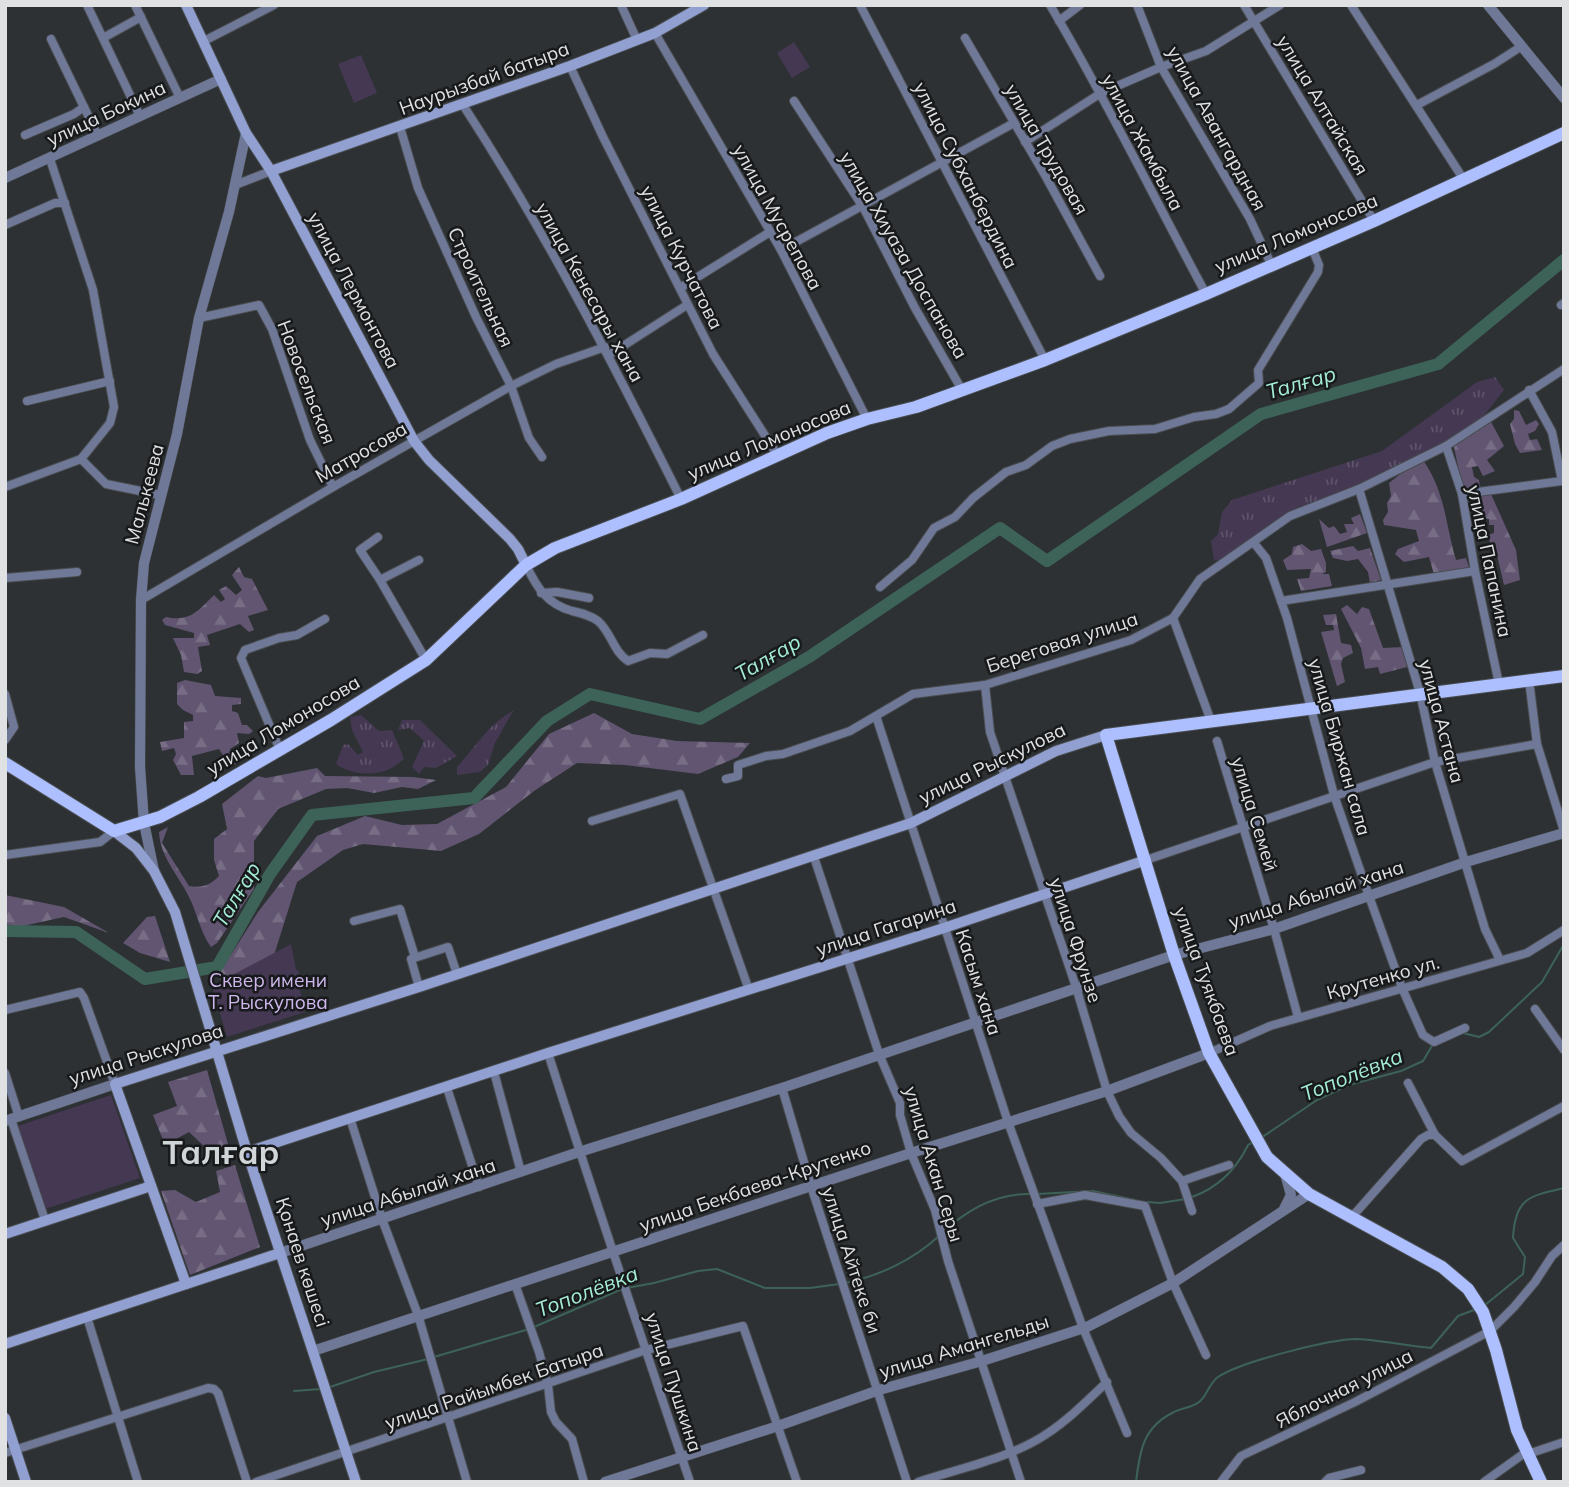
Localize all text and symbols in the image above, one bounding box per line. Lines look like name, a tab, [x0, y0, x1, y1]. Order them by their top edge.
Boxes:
street label: улица Алтайская	[1272, 31, 1374, 179]
street label: Наурызбай батыра	[396, 36, 572, 120]
street label: улица Авангардная	[1162, 42, 1272, 214]
street label: улица Жамбыла	[1097, 69, 1189, 215]
street label: улица Бокина	[43, 75, 169, 151]
street label: улица Субханбердина	[908, 78, 1024, 272]
street label: улица Трудовая	[1000, 79, 1094, 219]
street label: улица Мусрепова	[728, 140, 828, 294]
street label: улица Хиуаза Доспанова	[835, 147, 973, 363]
street label: улица Курчатова	[635, 181, 729, 333]
street label: улица Ломоносова	[1211, 188, 1381, 278]
street label: улица Кенесары хана	[531, 198, 649, 386]
street label: улица Лермонтова	[303, 208, 405, 372]
street label: Строительная	[443, 223, 519, 351]
street label: Новосельская	[272, 317, 342, 447]
water label: Талғар	[1263, 360, 1339, 404]
street label: улица Ломоносова	[684, 395, 854, 485]
street label: Матросова	[311, 416, 411, 488]
street label: Малькеева	[119, 441, 169, 547]
street label: улица Папанина	[1462, 483, 1518, 639]
street label: Береговая улица	[983, 606, 1141, 678]
water label: Талғар	[730, 628, 805, 686]
street label: улица Биржан сала	[1303, 656, 1377, 838]
street label: улица Астана	[1414, 657, 1470, 785]
street label: улица Ломоносова	[202, 670, 364, 780]
street label: улица Рыскулова	[915, 717, 1069, 809]
street label: улица Семей	[1226, 754, 1284, 874]
street label: улица Абылай хана	[1225, 854, 1407, 934]
water label: Талғар	[207, 857, 266, 932]
street label: улица Фрунзе	[1044, 874, 1108, 1006]
street label: улица Гагарина	[813, 893, 959, 961]
street label: улица Туякбаева	[1169, 903, 1245, 1059]
street label: Касым хана	[951, 926, 1007, 1038]
street label: Крутенко ул.	[1324, 949, 1442, 1005]
park label: Сквер имени Т. Рыскулова	[208, 968, 328, 1014]
street label: улица Рыскулова	[66, 1018, 226, 1090]
water label: Тополёвка	[1297, 1042, 1407, 1106]
street label: улица Акан Серы	[899, 1083, 969, 1245]
district label: Талғар	[162, 1131, 280, 1172]
street label: улица Бекбаева-Крутенко	[636, 1135, 874, 1237]
street label: улица Абылай хана	[317, 1152, 499, 1232]
street label: улица Айтеке би	[817, 1184, 887, 1336]
street label: Қонаев көшесі	[271, 1194, 335, 1330]
water label: Тополёвка	[532, 1260, 642, 1322]
street label: улица Пушкина	[640, 1309, 708, 1455]
street label: улица Амангельды	[876, 1309, 1052, 1383]
street label: улица Райымбек Батыра	[382, 1337, 606, 1435]
street label: Яблочная улица	[1271, 1343, 1417, 1433]

